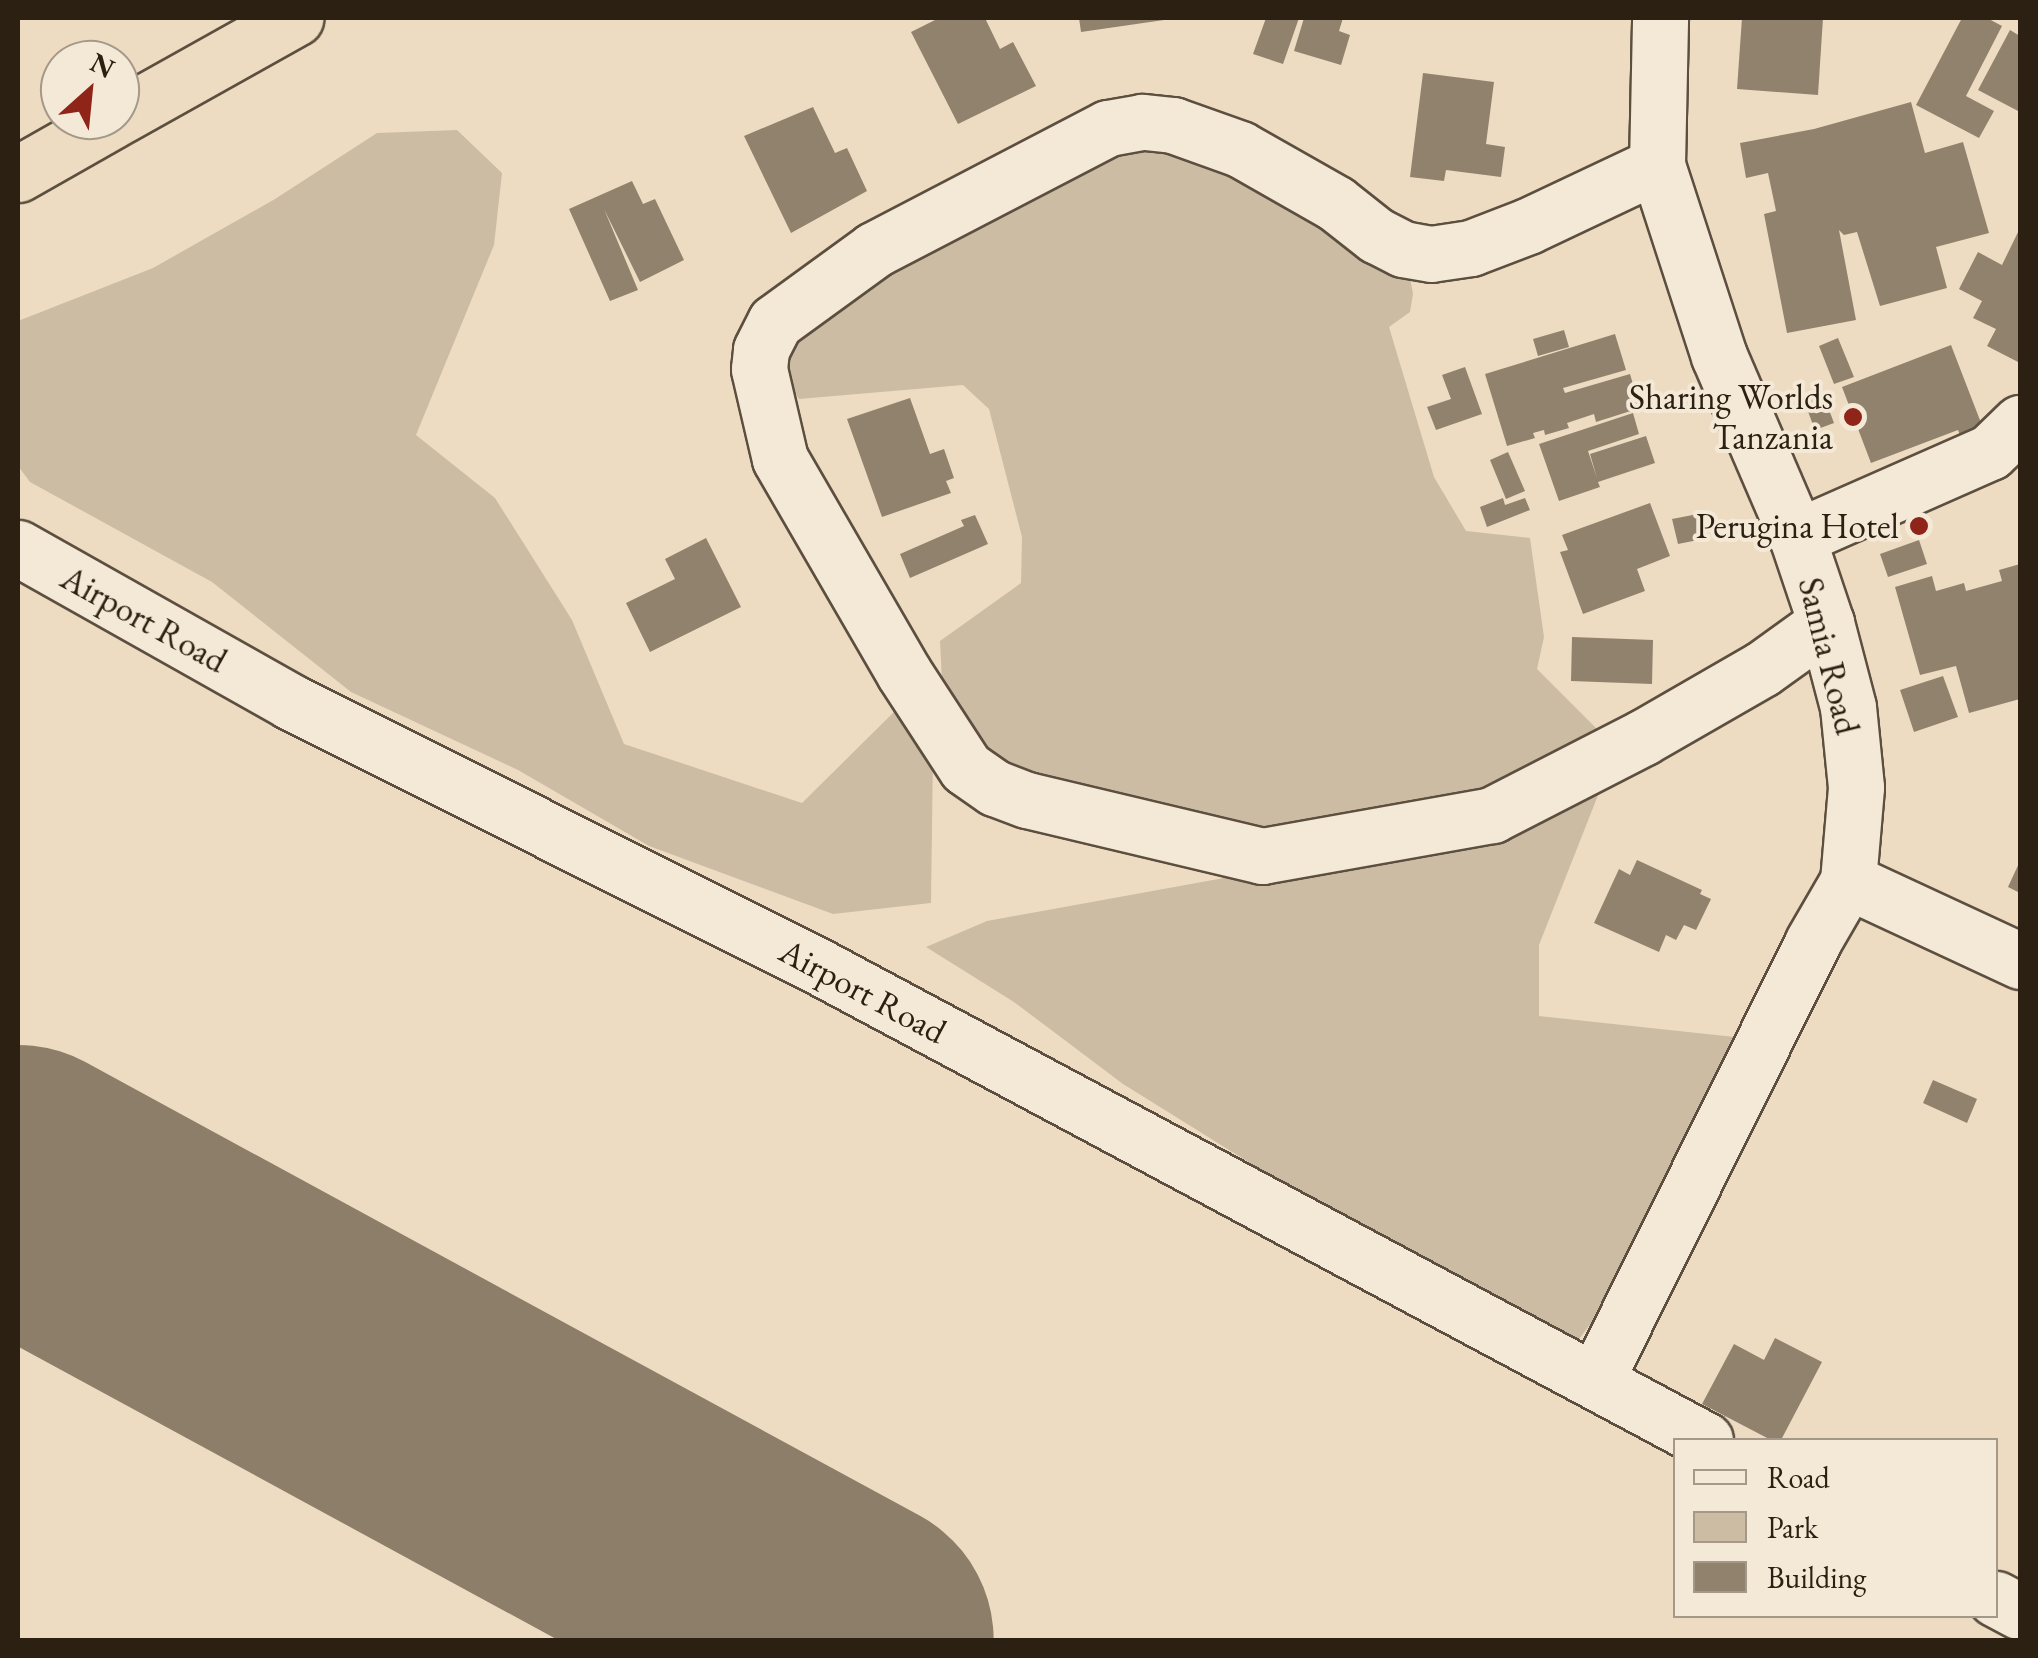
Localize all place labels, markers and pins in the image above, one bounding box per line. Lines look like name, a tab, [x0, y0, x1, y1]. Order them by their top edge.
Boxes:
place label: Sharing Worlds Tanzania	[1629, 376, 1833, 458]
marker: Sharing Worlds Tanzania	[1842, 406, 1864, 428]
place label: Perugina Hotel	[1696, 505, 1899, 547]
marker: Perugina Hotel	[1908, 515, 1930, 537]

